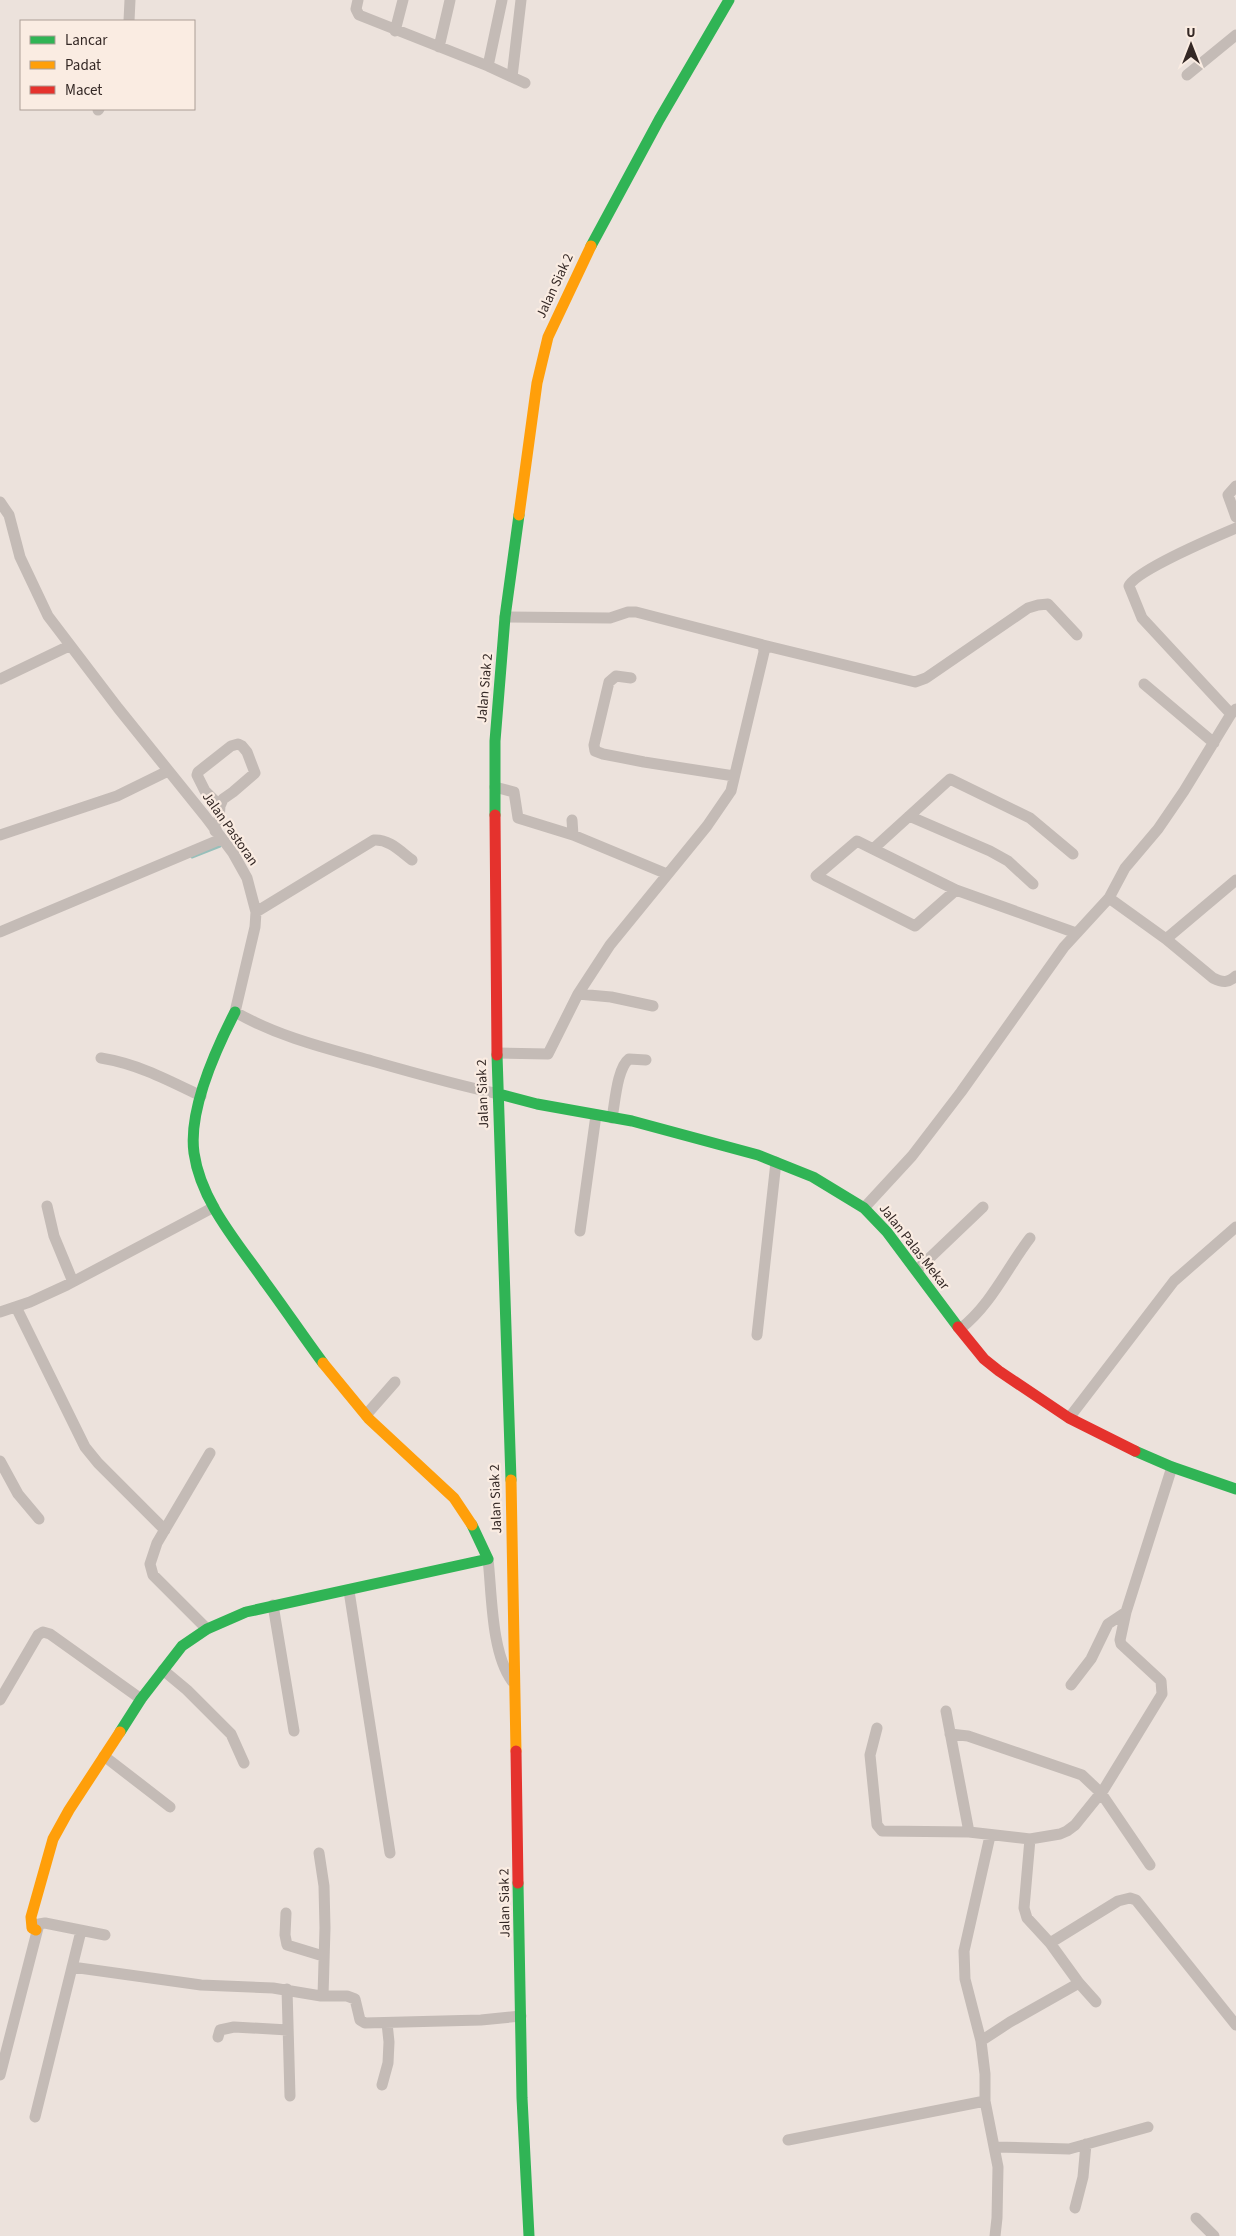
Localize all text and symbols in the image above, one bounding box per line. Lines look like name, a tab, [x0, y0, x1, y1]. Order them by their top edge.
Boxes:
legend	[20, 20, 195, 110]
north arrow	[1166, 20, 1216, 70]
text: U	[1186, 23, 1196, 43]
text: Lancar	[65, 30, 108, 51]
text: Padat	[65, 55, 101, 76]
text: Macet	[65, 80, 102, 101]
street label: Jalan Siak 2	[531, 250, 579, 322]
street label: Jalan Siak 2	[472, 652, 498, 723]
street label: Jalan Pastoran	[197, 788, 263, 870]
street label: Jalan Siak 2	[472, 1059, 494, 1129]
street label: Jalan Palas Mekar	[874, 1200, 954, 1294]
street label: Jalan Siak 2	[485, 1464, 507, 1534]
street label: Jalan Siak 2	[494, 1868, 516, 1938]

